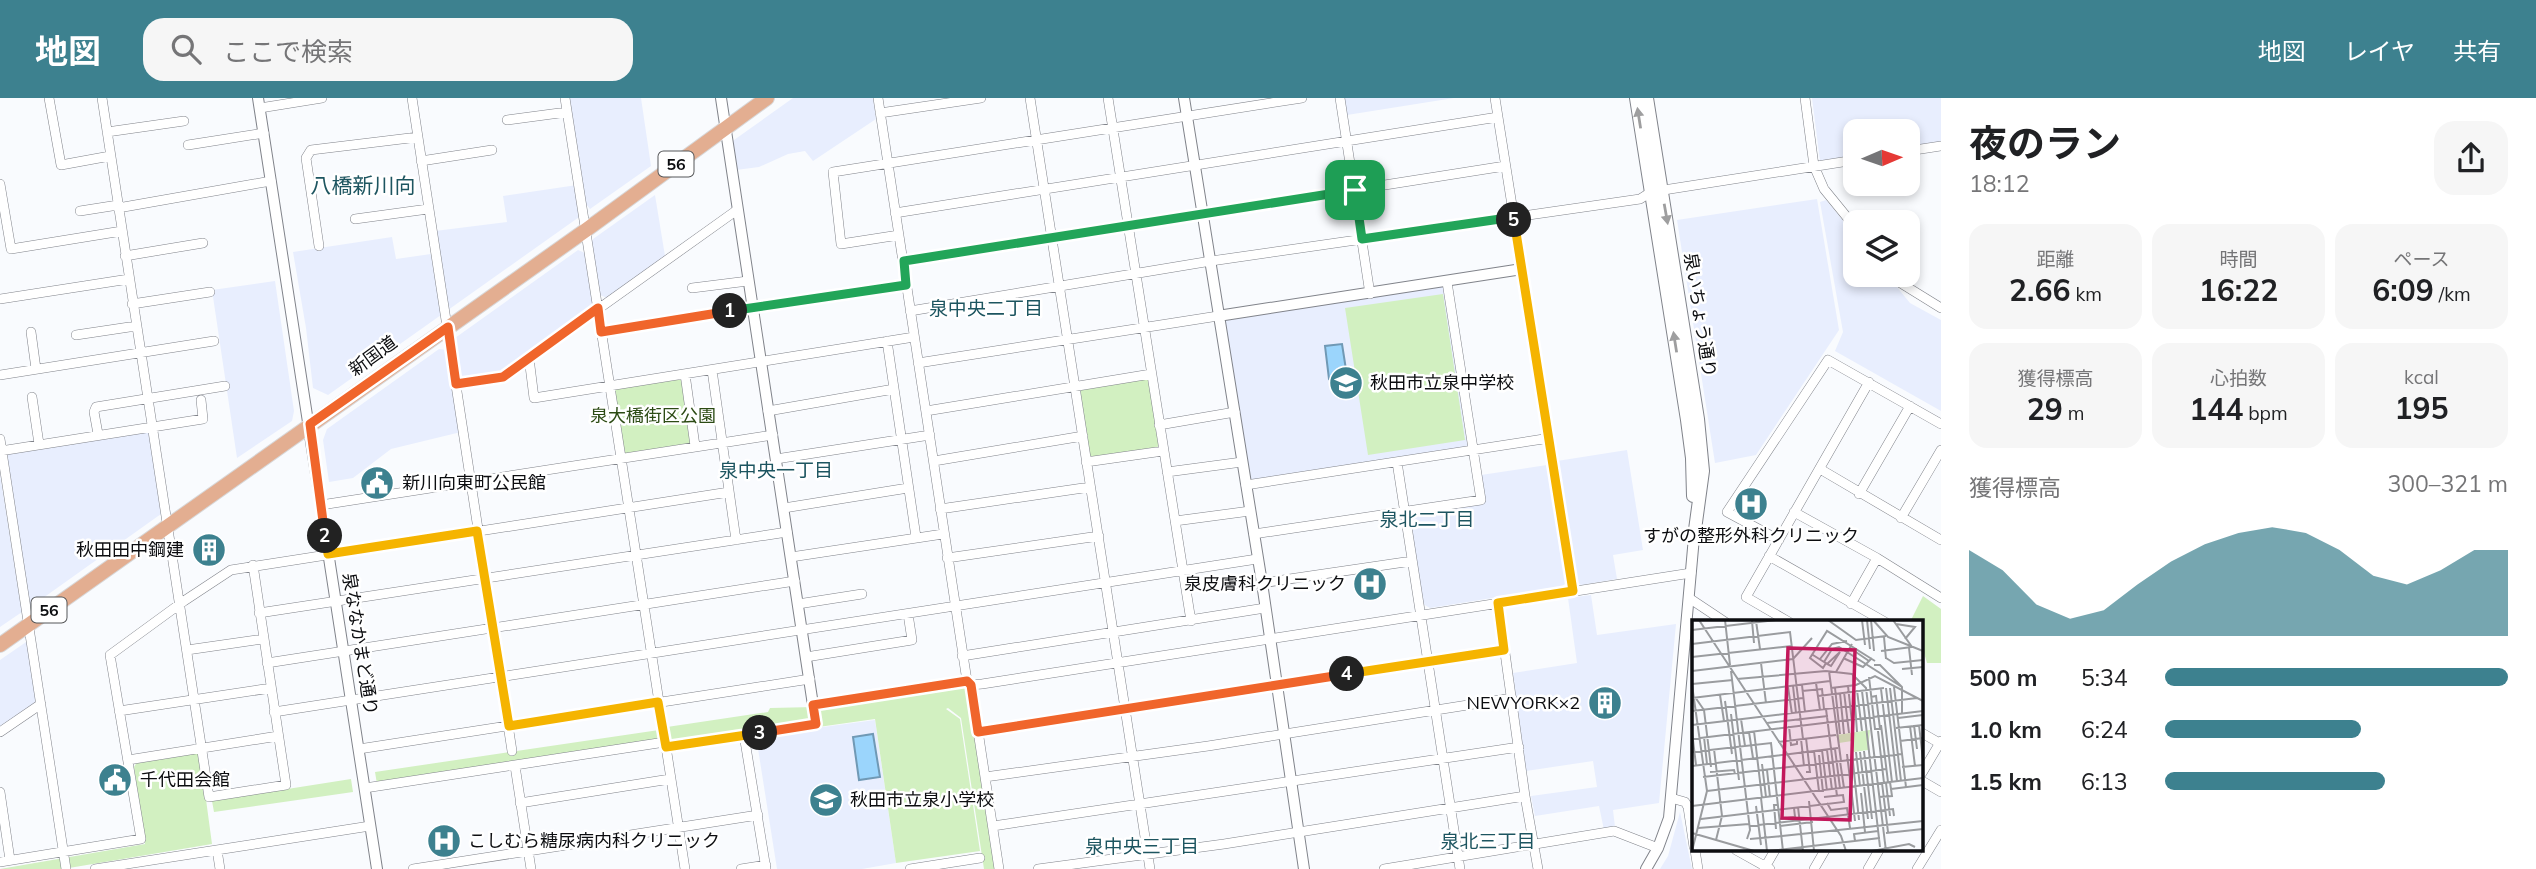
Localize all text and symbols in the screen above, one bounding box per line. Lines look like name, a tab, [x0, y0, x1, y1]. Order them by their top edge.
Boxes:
search box	[143, 18, 633, 81]
text: 地図	[35, 30, 101, 71]
icon: search	[167, 30, 205, 68]
text: ここで検索	[223, 35, 353, 68]
text: 地図	[2258, 36, 2306, 66]
text: レイヤ	[2344, 36, 2415, 66]
text: 共有	[2453, 36, 2501, 66]
one-way arrow	[1633, 107, 1644, 129]
north arrow	[1843, 119, 1920, 196]
map controls	[1843, 119, 1920, 287]
text: 夜のラン	[1969, 119, 2121, 167]
button: share	[2434, 121, 2508, 195]
road number: 56	[658, 152, 694, 176]
pin	[1325, 160, 1385, 220]
text: 18:12	[1969, 169, 2029, 198]
icon: arrive	[1336, 171, 1374, 209]
district label: 八橋新川向	[311, 172, 416, 198]
pin: 5	[1496, 202, 1532, 238]
one-way arrow	[1661, 203, 1672, 225]
text: 5	[1508, 207, 1519, 231]
button: layers	[1843, 210, 1920, 287]
text: 距離	[2036, 247, 2075, 271]
text: 時間	[2219, 247, 2258, 271]
text: ペース	[2393, 247, 2450, 271]
street label: 泉いちょう通り	[1679, 251, 1722, 379]
text: 2.66	[2009, 271, 2071, 309]
text: 16:22	[2199, 271, 2278, 309]
text: 6:09	[2372, 271, 2434, 309]
text: km	[2071, 282, 2102, 306]
text: /km	[2434, 282, 2471, 306]
pin: 1	[712, 294, 748, 328]
district label: 泉中央二丁目	[929, 296, 1043, 320]
text: 1	[724, 298, 735, 322]
street label: 新国道	[344, 330, 401, 381]
one-way arrow	[1669, 331, 1680, 353]
school or university icon: 秋田市立泉中学校	[1327, 364, 1365, 402]
text: kcal	[2404, 365, 2439, 389]
text: 獲得標高	[2017, 366, 2094, 390]
text: 心拍数	[2210, 366, 2267, 390]
place label: 秋田市立泉中学校	[1370, 371, 1514, 394]
text: 195	[2395, 389, 2449, 427]
text: 29	[2027, 390, 2063, 428]
text: 144	[2189, 390, 2243, 428]
text: m	[2063, 401, 2084, 425]
text: bpm	[2243, 401, 2288, 425]
park label: 泉大橋街区公園	[590, 404, 716, 427]
district label: 泉中央一丁目	[719, 458, 833, 482]
public building icon: 新川向東町公民館	[358, 464, 396, 502]
text: 300–321 m	[2387, 469, 2508, 498]
place label: 新川向東町公民館	[402, 471, 546, 494]
text: 獲得標高	[1969, 473, 2061, 502]
hospital icon: すがの整形外科クリニック	[1732, 485, 1770, 523]
district label: 泉北二丁目	[1379, 507, 1475, 531]
pin: 2	[308, 518, 342, 554]
text: 2	[319, 523, 330, 547]
place label: すがの整形外科クリニック	[1643, 524, 1859, 547]
building icon: 秋田田中鋼建	[190, 531, 228, 569]
place label: 秋田田中鋼建	[76, 538, 184, 561]
hospital icon: 泉皮膚科クリニック	[1351, 565, 1389, 603]
street label: 泉ななかまど通り	[338, 571, 383, 717]
place label: 泉皮膚科クリニック	[1184, 572, 1346, 595]
road number: 56	[32, 597, 66, 622]
inset map	[1692, 620, 1924, 852]
pin: 4	[1330, 656, 1364, 692]
text: 4	[1341, 661, 1352, 685]
text: 500 m	[1969, 663, 2037, 692]
text: 5:34	[2081, 663, 2128, 692]
building icon: NEWYORK×2	[1586, 684, 1624, 722]
place label: NEWYORK×2	[1466, 691, 1580, 714]
text: 1.0 km	[1969, 715, 2042, 744]
text: 6:24	[2081, 715, 2128, 744]
pin: 3	[742, 716, 778, 750]
text: 3	[754, 720, 765, 744]
public building icon: 千代田会館	[96, 761, 134, 799]
text: 1.5 km	[1969, 767, 2042, 796]
text: 6:13	[2081, 767, 2128, 796]
place label: 千代田会館	[140, 768, 230, 791]
school or university icon: 秋田市立泉小学校	[807, 781, 845, 819]
place label: 秋田市立泉小学校	[850, 788, 994, 811]
hospital icon: こしむら糖尿病内科クリニック	[425, 822, 463, 860]
place label: こしむら糖尿病内科クリニック	[468, 829, 720, 852]
district label: 泉北三丁目	[1440, 829, 1536, 853]
district label: 泉中央三丁目	[1085, 834, 1199, 858]

